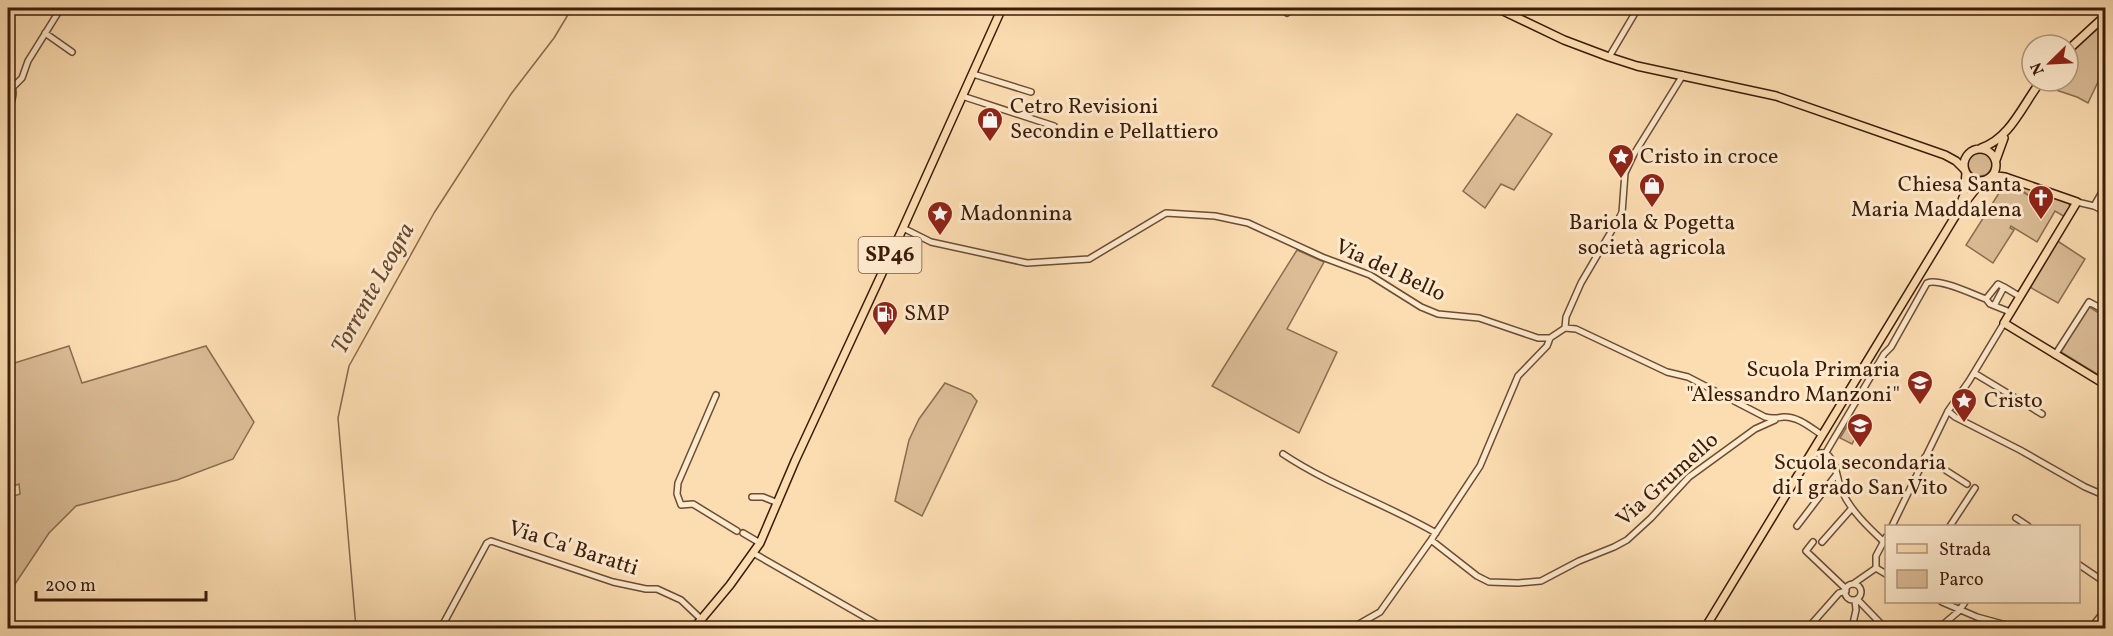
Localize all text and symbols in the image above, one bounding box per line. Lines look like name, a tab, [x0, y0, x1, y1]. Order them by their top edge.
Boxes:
north arrow	[2020, 33, 2080, 93]
text: N	[2026, 58, 2051, 78]
place label: Cetro Revisioni Secondin e Pellattiero	[1010, 92, 1218, 148]
shop icon: Cetro Revisioni Secondin e Pellattiero	[975, 105, 1005, 143]
place icon: Cristo in croce	[1606, 142, 1636, 180]
place label: Cristo in croce	[1640, 142, 1778, 173]
place label: Chiesa Santa Maria Maddalena	[1851, 170, 2022, 226]
shop icon: Bariola & Pogetta società agricola	[1637, 171, 1667, 209]
church icon: Chiesa Santa Maria Maddalena	[2026, 183, 2056, 221]
place icon: Madonnina	[925, 199, 955, 237]
place label: Madonnina	[960, 199, 1073, 230]
place label: Bariola & Pogetta società agricola	[1569, 208, 1735, 264]
water label: Torrente Leogra	[324, 217, 424, 361]
street label: Via del Bello	[1330, 232, 1450, 310]
road number: SP46	[858, 237, 922, 273]
fuel station icon: SMP	[870, 299, 900, 337]
place label: SMP	[904, 299, 950, 330]
place label: Scuola Primaria "Alessandro Manzoni"	[1686, 355, 1900, 411]
school or university icon: Scuola Primaria "Alessandro Manzoni"	[1905, 368, 1935, 406]
place icon: Cristo	[1949, 386, 1979, 424]
place label: Cristo	[1984, 386, 2043, 417]
school or university icon: Scuola secondaria di I grado San Vito	[1845, 411, 1875, 449]
street label: Via Grumello	[1610, 426, 1726, 534]
place label: Scuola secondaria di I grado San Vito	[1772, 448, 1948, 504]
street label: Via Ca' Baratti	[504, 513, 642, 585]
legend	[1885, 525, 2080, 603]
text: Strada	[1939, 538, 1991, 563]
scale bar	[36, 564, 206, 602]
text: Parco	[1939, 568, 1984, 593]
text: 200 m	[45, 574, 96, 599]

